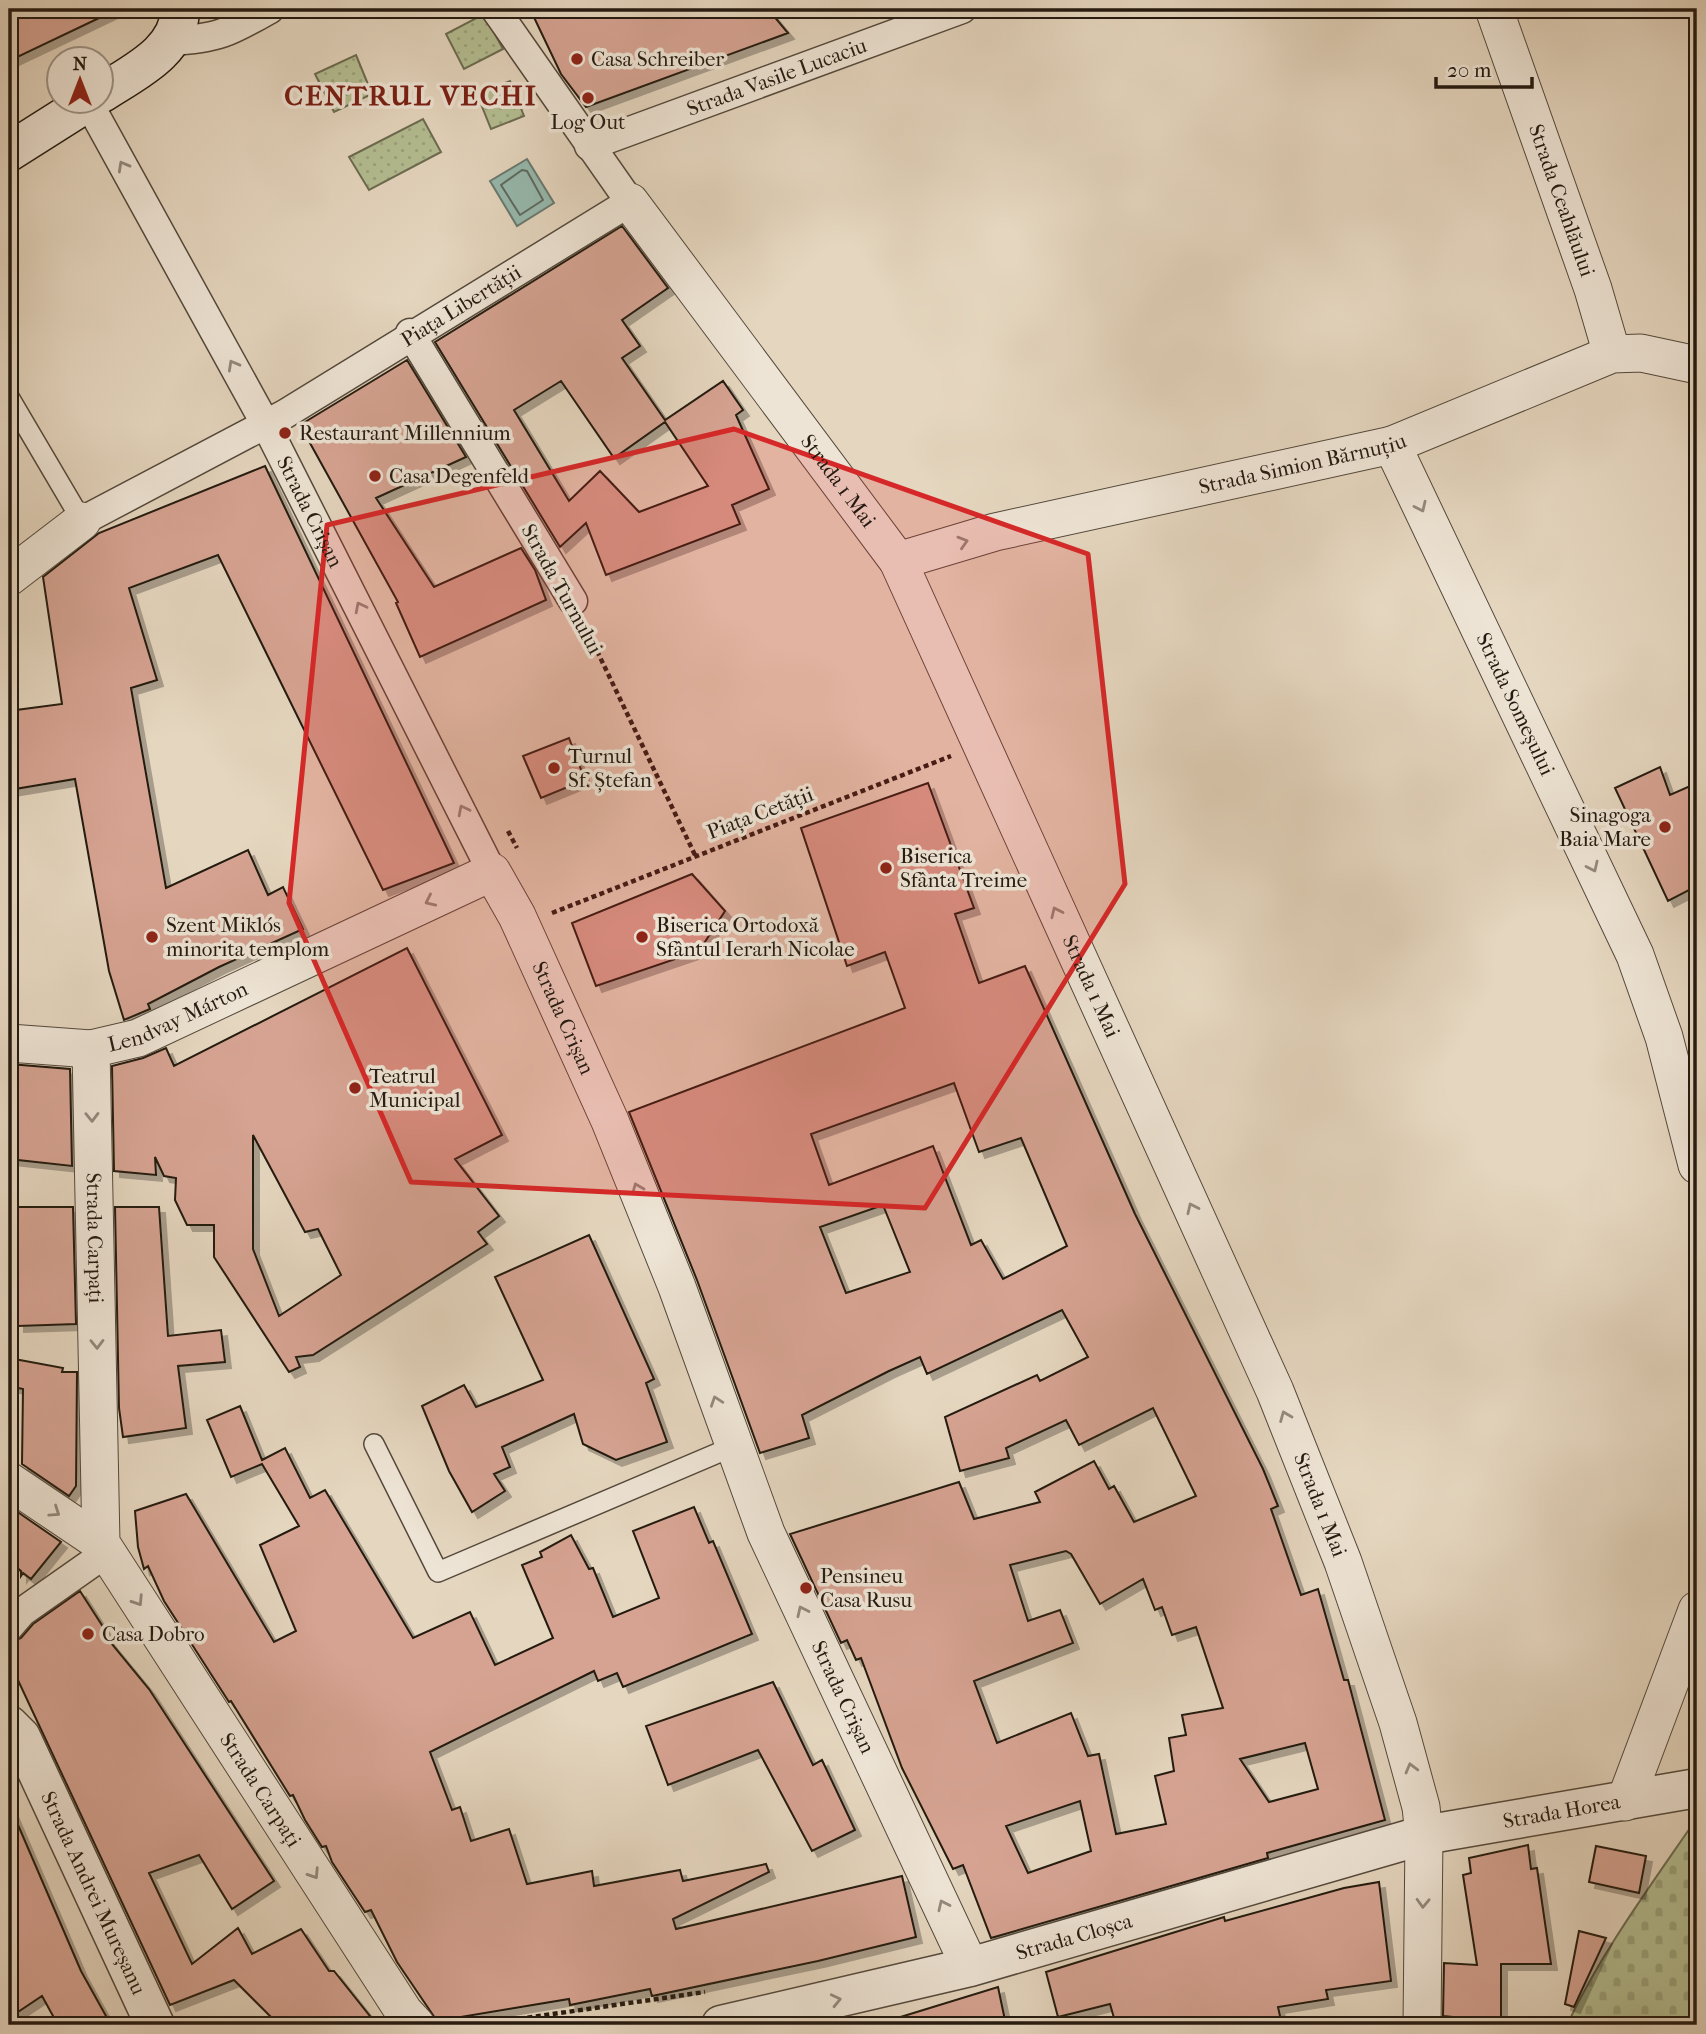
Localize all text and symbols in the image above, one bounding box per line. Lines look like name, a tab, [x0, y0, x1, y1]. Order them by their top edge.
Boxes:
street label: Strada Vasile Lucaciu	[683, 33, 870, 121]
north arrow	[46, 46, 116, 116]
scale bar	[1436, 46, 1533, 90]
place label: Casa Schreiber	[591, 47, 724, 71]
marker: Casa Schreiber	[569, 51, 585, 67]
text: N	[73, 53, 88, 75]
text: 20 m	[1447, 58, 1492, 82]
district label: CENTRUL VECHI	[284, 79, 538, 112]
marker: Log Out	[580, 90, 596, 106]
place label: Log Out	[550, 110, 626, 134]
street label: Strada Ceahlăului	[1524, 121, 1600, 280]
one-way arrow	[118, 160, 131, 173]
street label: Piața Libertății	[396, 260, 525, 352]
one-way arrow	[228, 360, 241, 372]
place label: Restaurant Millennium	[299, 421, 511, 445]
marker: Restaurant Millennium	[277, 425, 293, 441]
street label: Strada Simion Bărnuțiu	[1196, 428, 1410, 499]
street label: Strada 1 Mai	[796, 430, 881, 532]
street label: Strada Crișan	[272, 452, 348, 571]
place label: Casa Degenfeld	[389, 464, 530, 488]
marker: Casa Degenfeld	[367, 468, 383, 484]
one-way arrow	[1413, 500, 1427, 512]
street label: Strada Turnului	[516, 520, 608, 658]
one-way arrow	[957, 535, 969, 550]
one-way arrow	[354, 602, 368, 614]
street label: Strada Someșului	[1471, 629, 1560, 779]
place label: Turnul Sf. Ștefan	[568, 744, 652, 793]
marker: Turnul Sf. Ștefan	[546, 760, 562, 776]
street label: Piața Cetății	[703, 782, 817, 845]
place label: Sinagoga Baia Mare	[1559, 803, 1651, 851]
one-way arrow	[457, 805, 471, 817]
marker: Sinagoga Baia Mare	[1657, 819, 1673, 835]
place label: Biserica Sfânta Treime	[900, 844, 1027, 892]
marker: Biserica Sfânta Treime	[878, 860, 894, 876]
one-way arrow	[1584, 860, 1598, 872]
one-way arrow	[425, 893, 437, 907]
one-way arrow	[1050, 907, 1064, 919]
place label: Szent Miklós minorita templom	[166, 913, 330, 961]
place label: Biserica Ortodoxă Sfântul Ierarh Nicolae	[656, 913, 855, 961]
marker: Szent Miklós minorita templom	[144, 929, 160, 945]
marker: Biserica Ortodoxă Sfântul Ierarh Nicolae	[634, 929, 650, 945]
street label: Strada 1 Mai	[1057, 931, 1125, 1041]
street label: Strada Crișan	[527, 958, 599, 1078]
street label: Lendvay Márton	[105, 976, 251, 1057]
place label: Teatrul Municipal	[369, 1064, 461, 1112]
marker: Teatrul Municipal	[347, 1080, 363, 1096]
one-way arrow	[84, 1112, 99, 1123]
street label: Strada Carpați	[82, 1172, 108, 1304]
one-way arrow	[631, 1182, 645, 1194]
one-way arrow	[1186, 1203, 1200, 1215]
one-way arrow	[90, 1339, 105, 1350]
one-way arrow	[710, 1395, 724, 1407]
one-way arrow	[1280, 1410, 1294, 1422]
street label: Strada 1 Mai	[1289, 1449, 1352, 1560]
one-way arrow	[47, 1504, 60, 1516]
place label: Pensineu Casa Rusu	[820, 1564, 912, 1612]
marker: Pensineu Casa Rusu	[798, 1580, 814, 1596]
one-way arrow	[129, 1593, 142, 1606]
one-way arrow	[796, 1606, 810, 1618]
place label: Casa Dobro	[102, 1622, 205, 1646]
marker: Casa Dobro	[80, 1626, 96, 1642]
street label: Strada Crișan	[806, 1637, 880, 1757]
street label: Strada Carpați	[215, 1728, 306, 1851]
one-way arrow	[1404, 1762, 1419, 1774]
street label: Strada Andrei Mureșanu	[36, 1788, 151, 1998]
street label: Strada Horea	[1501, 1789, 1622, 1833]
one-way arrow	[306, 1866, 319, 1879]
one-way arrow	[1415, 1898, 1430, 1909]
one-way arrow	[937, 1900, 951, 1912]
street label: Strada Cloșca	[1013, 1908, 1135, 1965]
one-way arrow	[830, 1993, 842, 2008]

